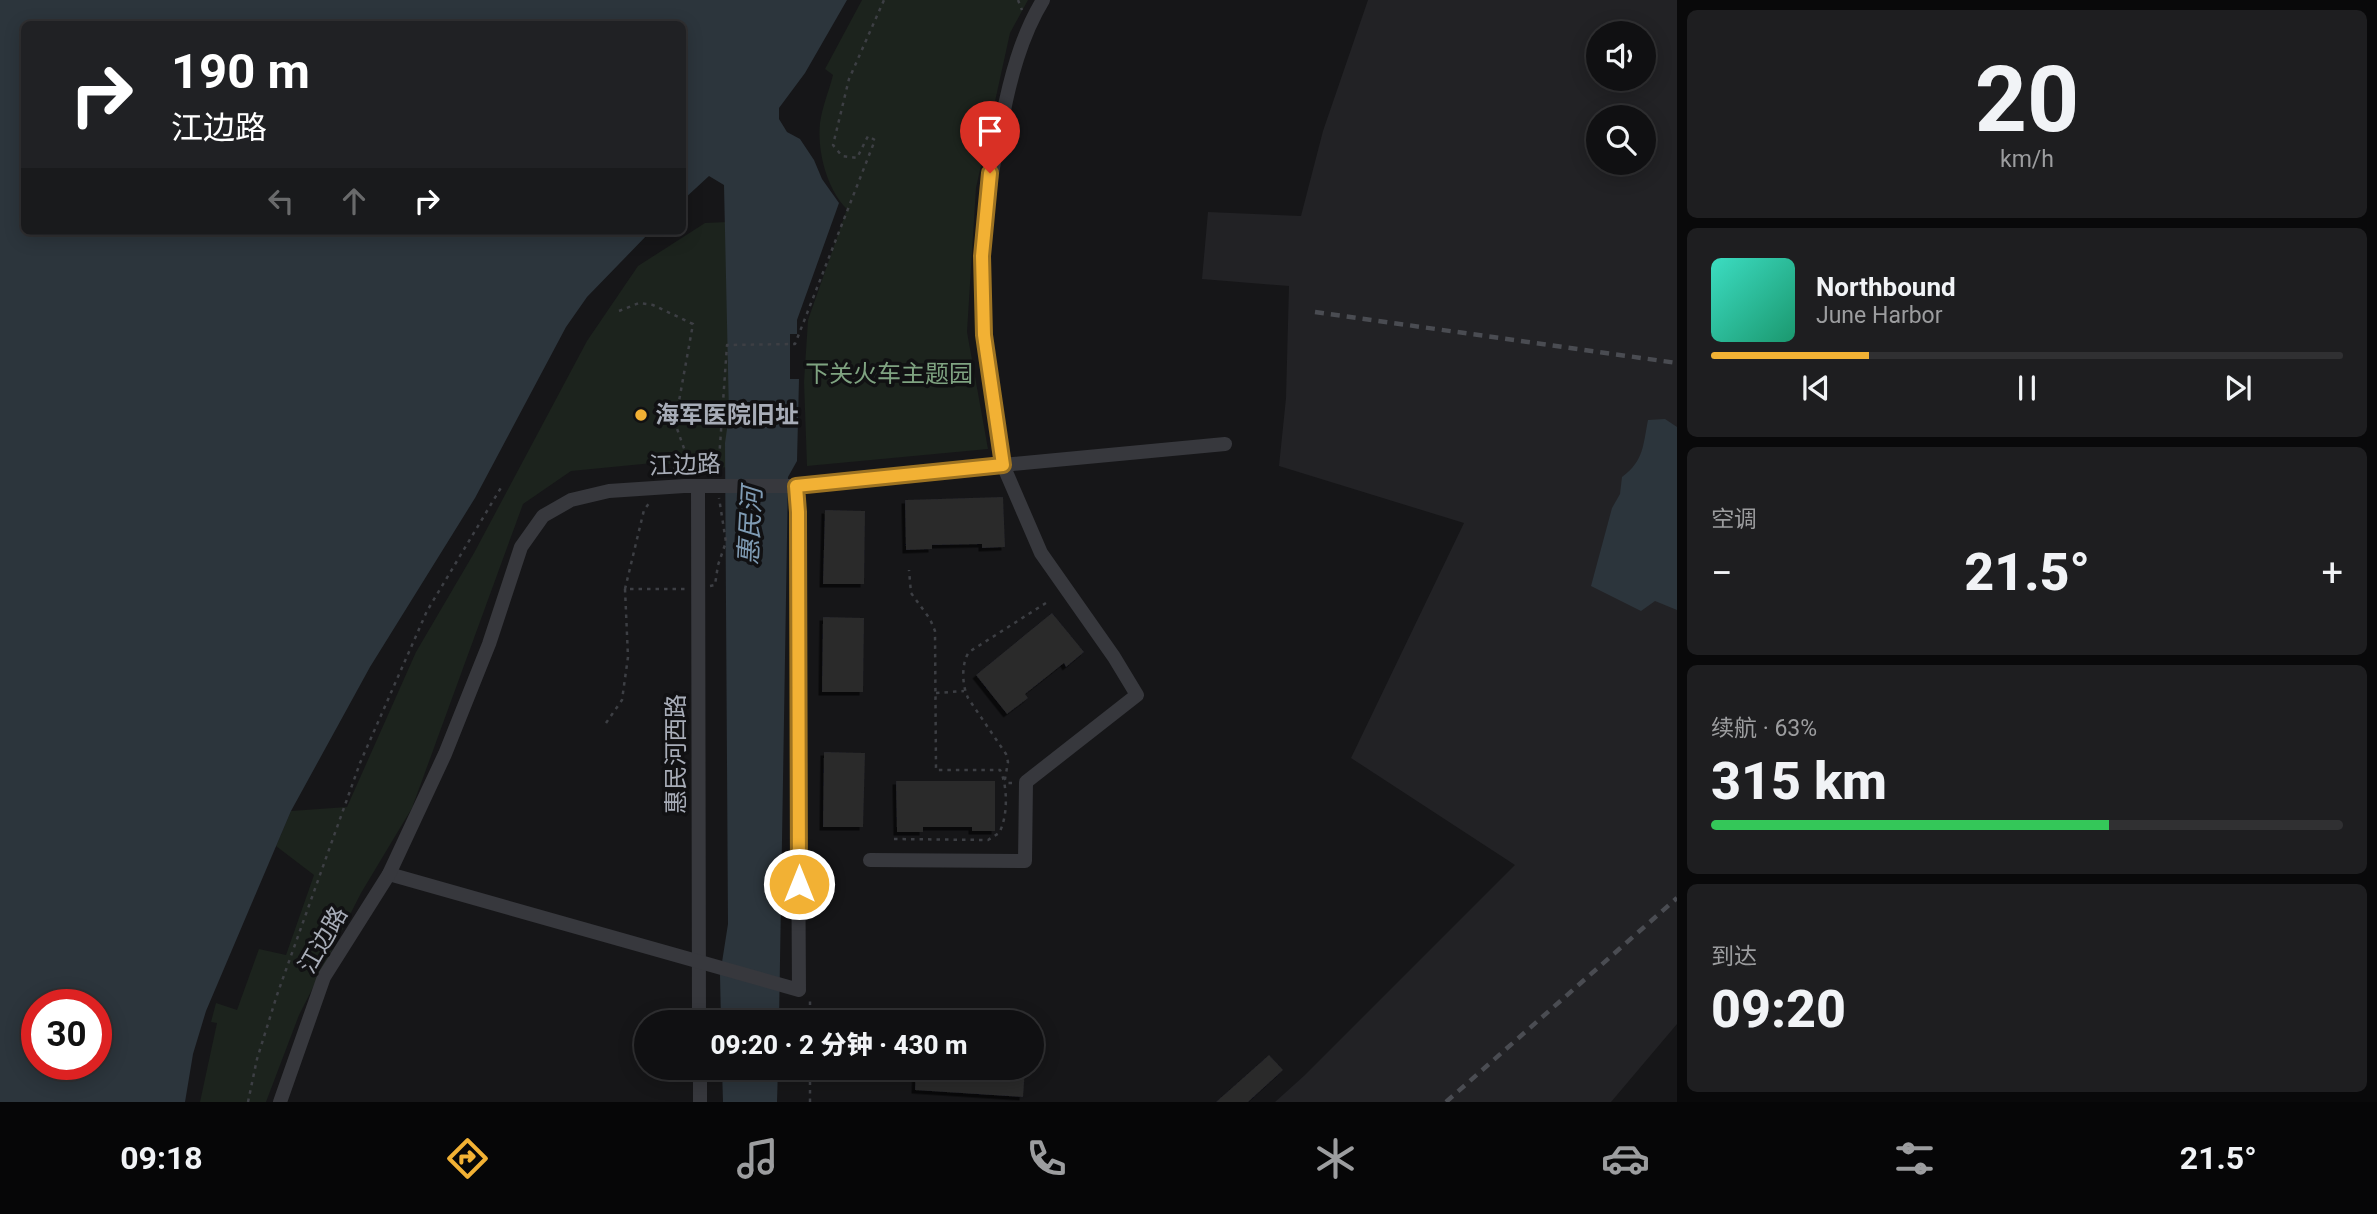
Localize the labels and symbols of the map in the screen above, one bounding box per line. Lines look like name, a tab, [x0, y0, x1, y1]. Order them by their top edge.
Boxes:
pin	[960, 101, 1020, 173]
park label: 下关火车主题园	[805, 360, 973, 388]
place label: 海军医院旧址	[655, 401, 799, 429]
marker: 海军医院旧址	[633, 407, 649, 423]
street label: 江边路	[649, 450, 721, 480]
water label: 惠民河	[733, 481, 767, 566]
street label: 惠民河西路	[662, 694, 690, 814]
position arrow	[762, 847, 836, 921]
street label: 江边路	[293, 902, 353, 978]
speed limit sign: 30	[21, 989, 112, 1080]

